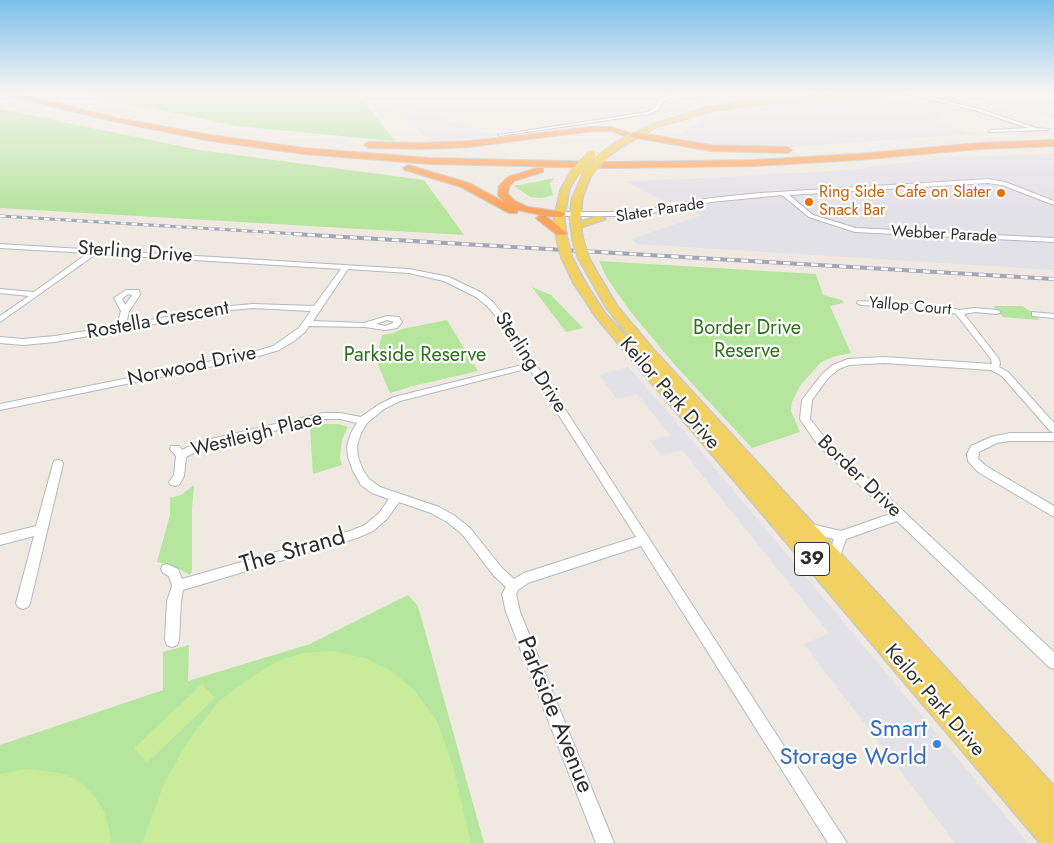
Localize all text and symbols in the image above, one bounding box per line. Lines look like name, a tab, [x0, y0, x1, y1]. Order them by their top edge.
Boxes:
place label: Ring Side Snack Bar	[819, 183, 885, 221]
place label: Cafe on Slater	[895, 183, 991, 203]
marker: Cafe on Slater	[995, 187, 1007, 199]
street label: Slater Parade	[615, 195, 705, 227]
marker: Ring Side Snack Bar	[803, 196, 815, 208]
street label: Webber Parade	[891, 223, 997, 247]
street label: Sterling Drive	[77, 237, 193, 269]
street label: Yallop Court	[868, 294, 952, 320]
street label: Rostella Crescent	[85, 297, 231, 345]
street label: Sterling Drive	[489, 308, 571, 418]
park label: Border Drive Reserve	[693, 317, 801, 364]
street label: Keilor Park Drive	[614, 333, 724, 455]
street label: Norwood Drive	[125, 342, 259, 392]
park label: Parkside Reserve	[344, 344, 486, 368]
street label: Westleigh Place	[189, 407, 325, 463]
street label: Border Drive	[812, 431, 906, 523]
street label: The Strand	[237, 523, 349, 581]
road number: 39	[794, 542, 830, 576]
street label: Parkside Avenue	[509, 632, 599, 798]
street label: Keilor Park Drive	[879, 640, 989, 762]
place label: Smart Storage World	[780, 716, 927, 772]
marker: Smart Storage World	[931, 738, 943, 750]

